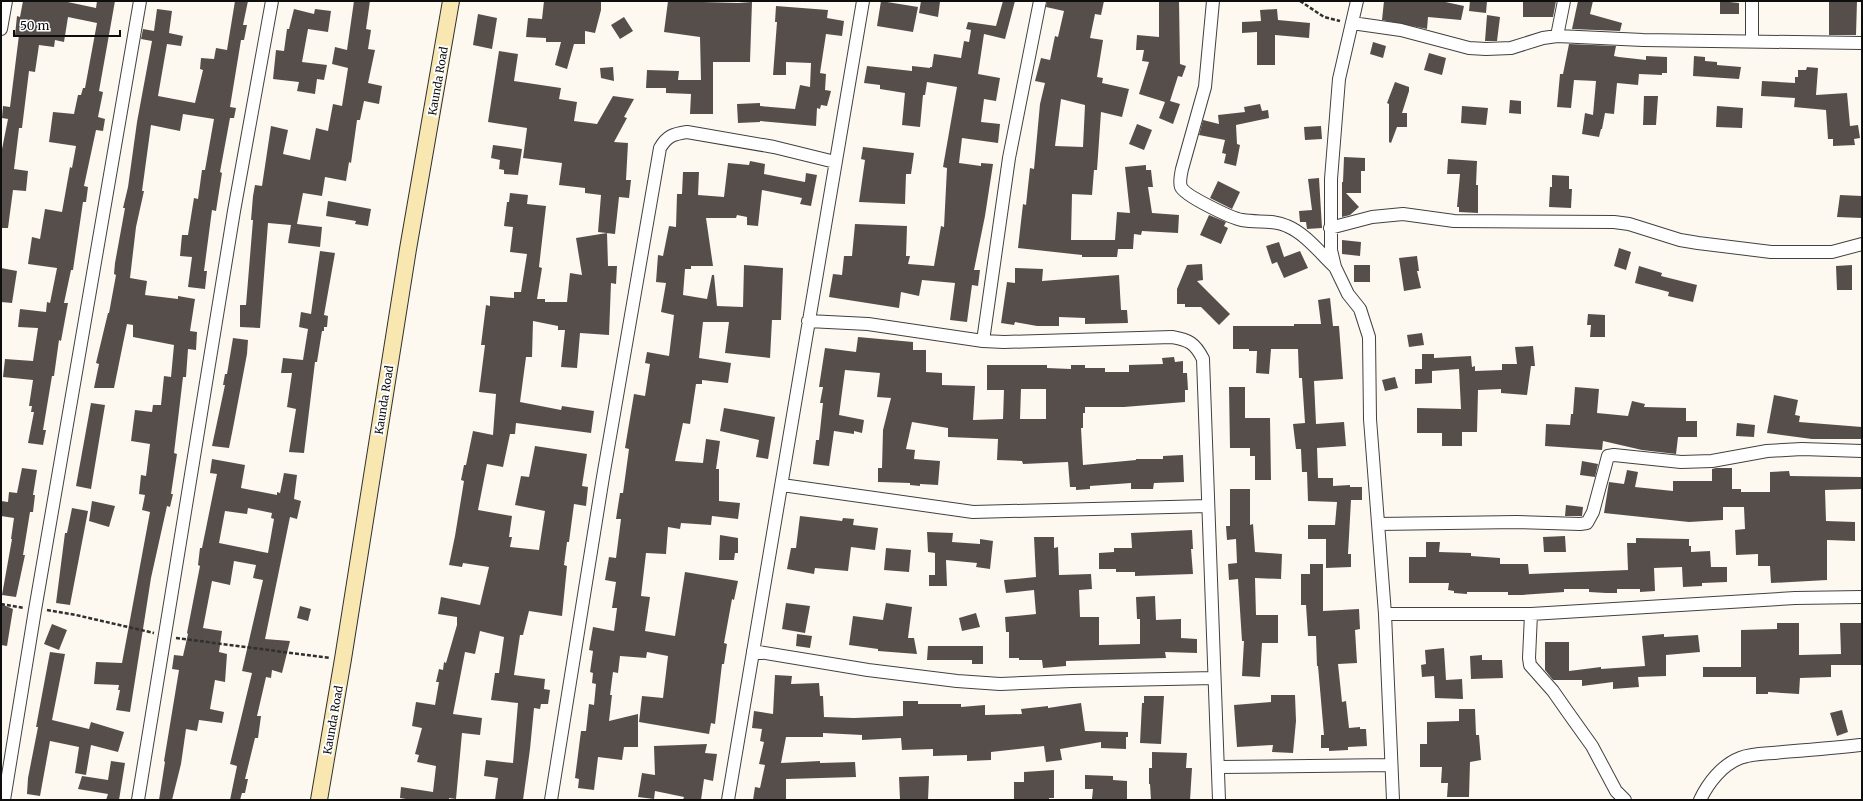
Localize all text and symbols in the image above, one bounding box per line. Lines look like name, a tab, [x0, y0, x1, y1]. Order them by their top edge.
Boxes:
scale bar	[14, 12, 120, 38]
text: 50 m	[20, 18, 49, 33]
street label: Kaunda Road	[425, 45, 451, 117]
street label: Kaunda Road	[372, 364, 396, 436]
street label: Kaunda Road	[320, 684, 346, 756]

